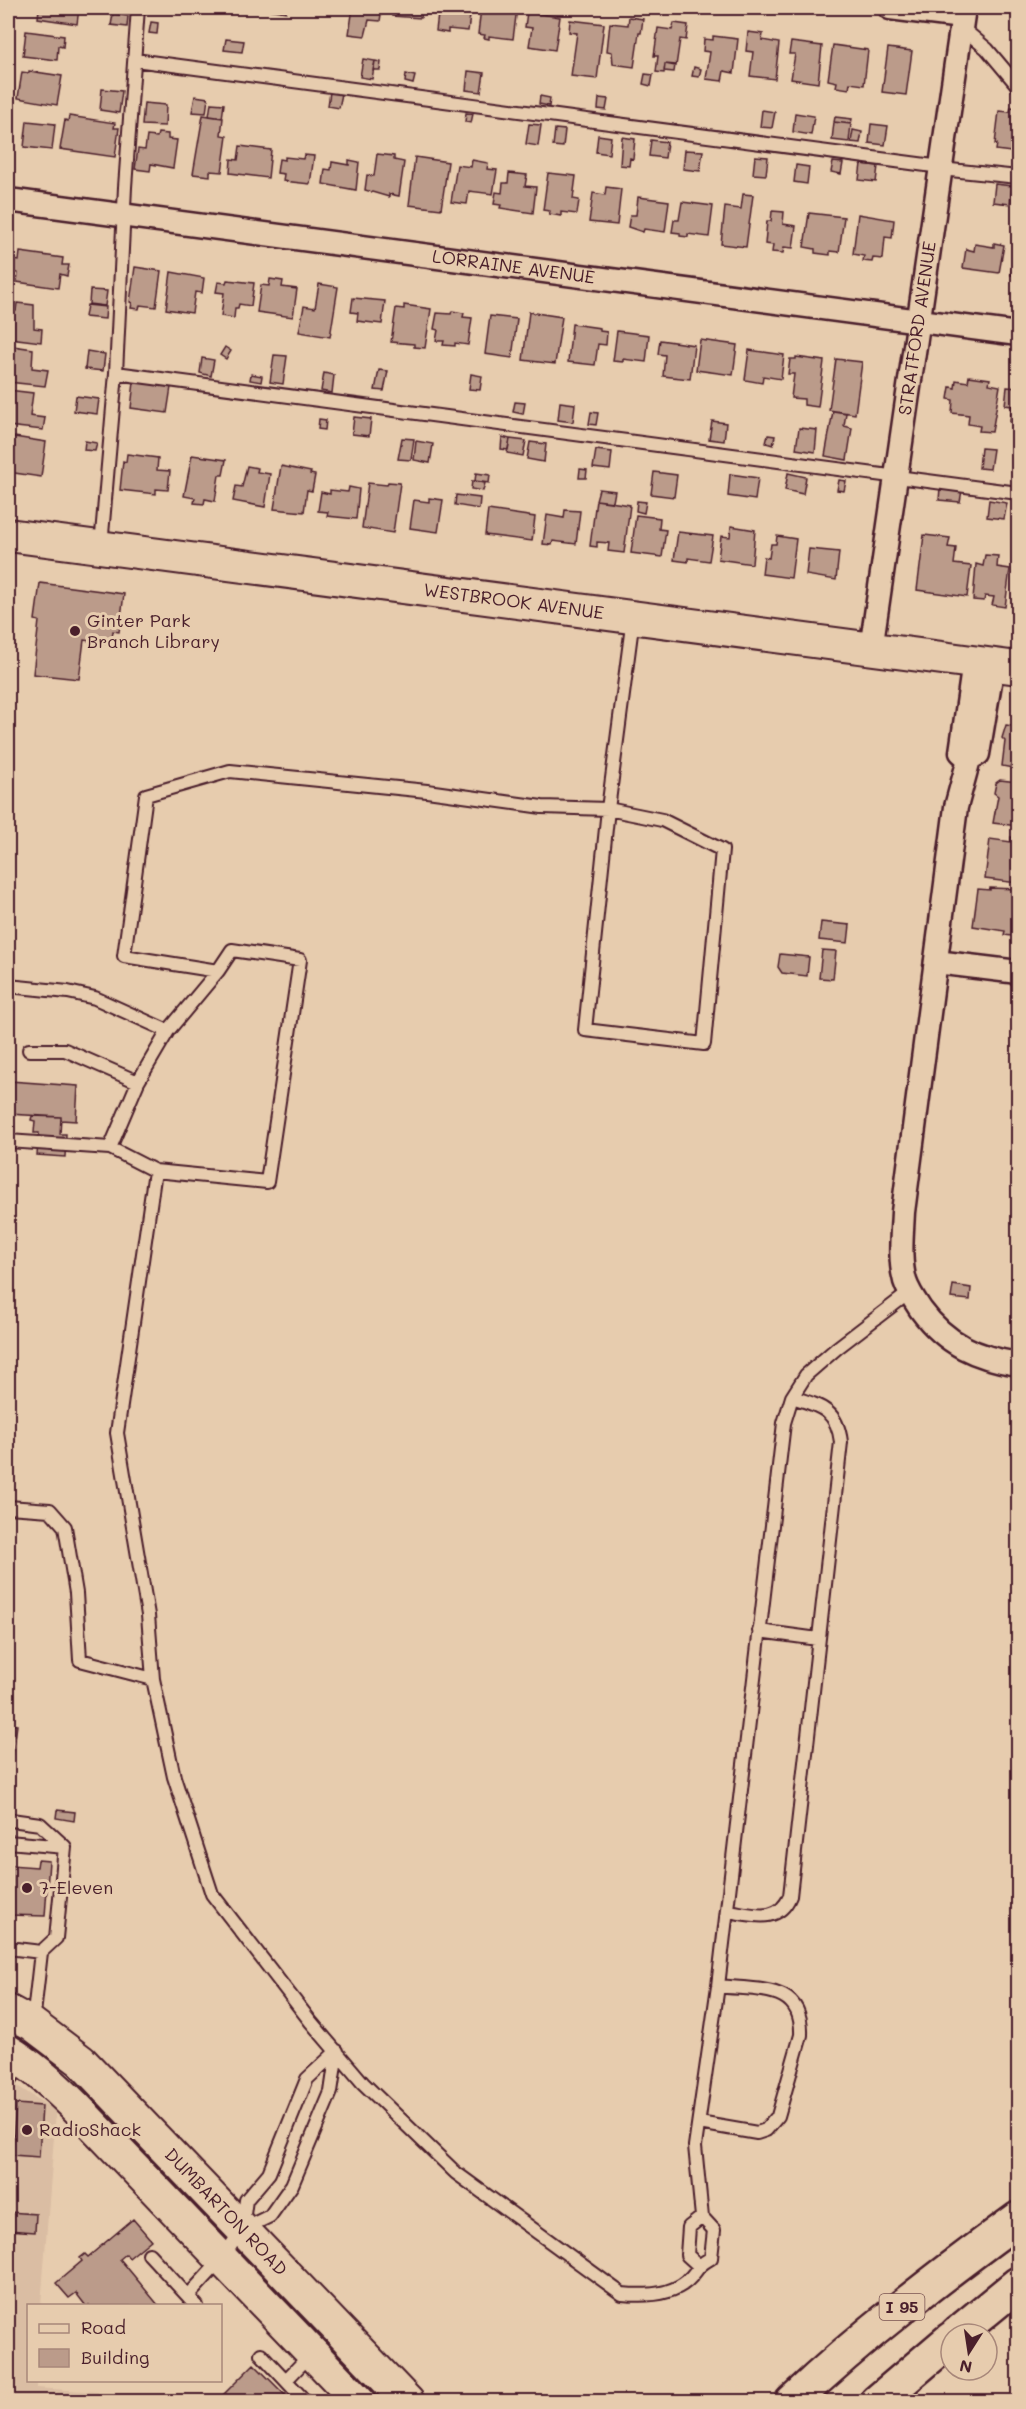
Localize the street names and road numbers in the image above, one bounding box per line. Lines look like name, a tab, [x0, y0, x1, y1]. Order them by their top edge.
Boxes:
street label: STRATFORD AVENUE	[892, 240, 941, 417]
street label: LORRAINE AVENUE	[431, 243, 597, 289]
street label: WESTBROOK AVENUE	[422, 577, 605, 624]
street label: DUMBARTON ROAD	[160, 2142, 293, 2280]
road number: I 95	[880, 2294, 924, 2320]

